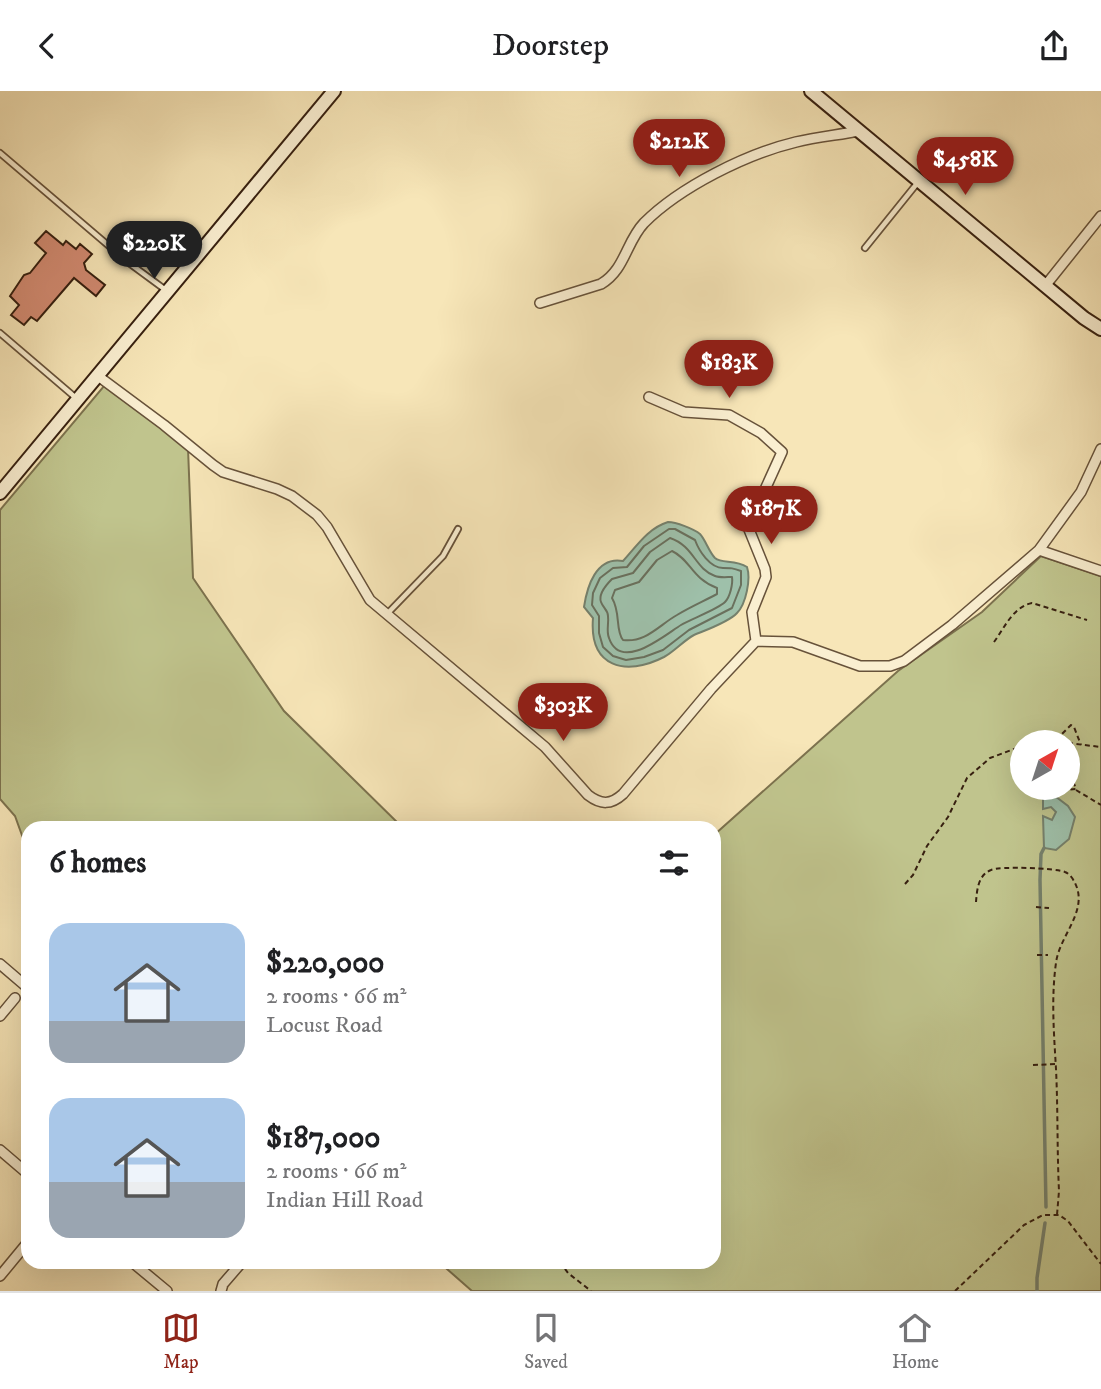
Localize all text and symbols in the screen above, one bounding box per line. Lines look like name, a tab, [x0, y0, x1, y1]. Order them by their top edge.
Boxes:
text: Doorstep	[492, 26, 609, 66]
icon: back	[28, 27, 66, 65]
icon: share	[1035, 27, 1073, 65]
pin: $212K	[630, 119, 728, 179]
text: $212K	[649, 127, 709, 156]
pin: $458K	[916, 137, 1014, 197]
text: $458K	[933, 145, 997, 174]
pin: $220K	[105, 221, 203, 281]
text: $220K	[122, 229, 186, 258]
pin: $183K	[680, 341, 778, 400]
text: $183K	[700, 348, 758, 377]
pin: $187K	[722, 487, 820, 546]
text: $187K	[741, 494, 801, 523]
pin: $303K	[514, 683, 612, 743]
text: $303K	[534, 691, 592, 720]
north arrow	[1010, 730, 1080, 800]
map controls	[1010, 730, 1080, 800]
icon: filters	[655, 844, 693, 882]
text: 6 homes	[49, 845, 146, 882]
text: $220,000	[266, 945, 385, 982]
icon: home	[105, 951, 189, 1035]
text: 2 rooms · 66 m²	[266, 982, 406, 1011]
text: Locust Road	[266, 1011, 382, 1040]
text: $187,000	[266, 1120, 381, 1157]
icon: home	[105, 1126, 189, 1210]
text: 2 rooms · 66 m²	[266, 1157, 406, 1186]
text: Indian Hill Road	[266, 1186, 423, 1215]
tab: Map	[162, 1309, 200, 1374]
tab: Saved	[524, 1309, 568, 1374]
tab: Home	[892, 1309, 939, 1374]

